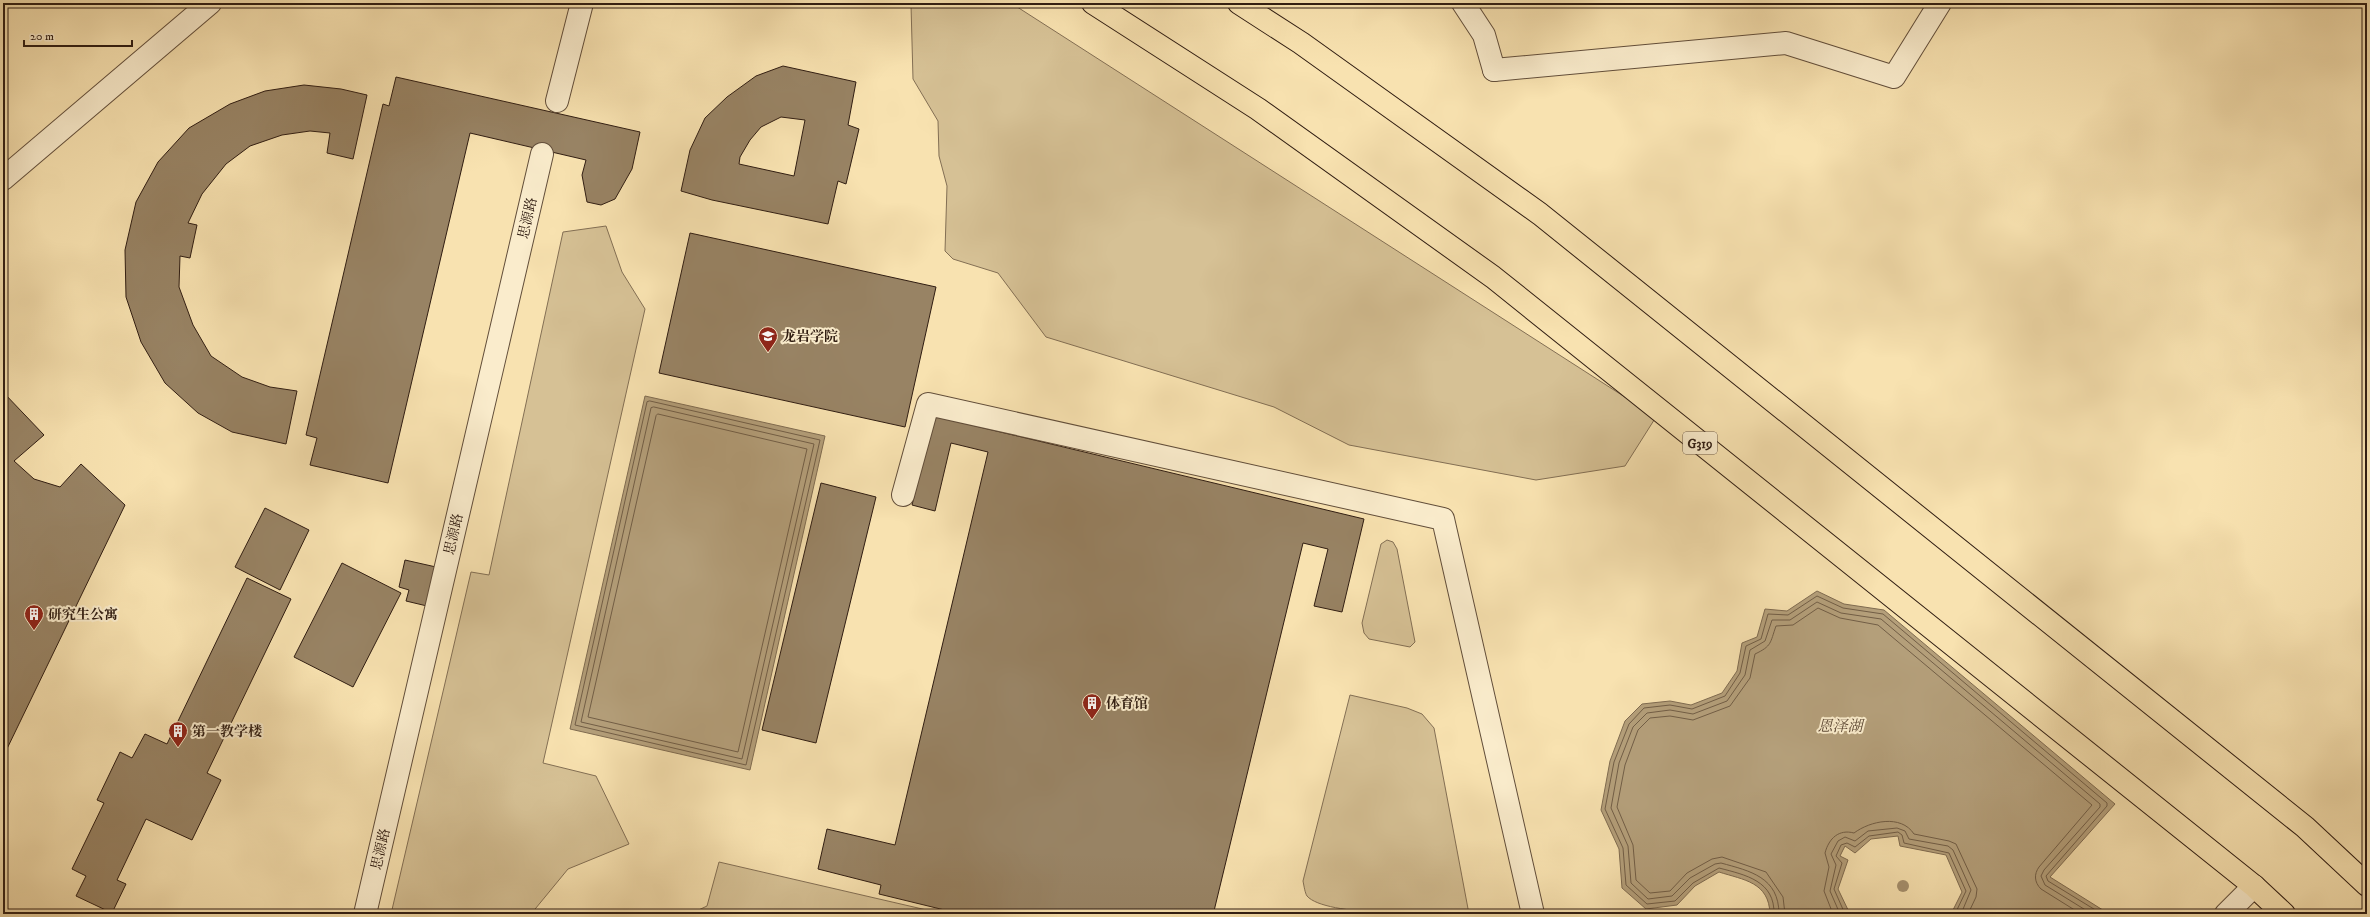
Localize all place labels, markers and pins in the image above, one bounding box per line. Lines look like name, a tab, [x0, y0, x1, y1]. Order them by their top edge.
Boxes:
school or university icon: 龙岩学院	[757, 325, 779, 353]
place label: 龙岩学院	[782, 328, 838, 346]
building icon: 研究生公寓	[23, 603, 45, 631]
place label: 研究生公寓	[48, 606, 118, 624]
building icon: 体育馆	[1081, 692, 1103, 720]
place label: 体育馆	[1106, 695, 1148, 713]
building icon: 第一教学楼	[167, 720, 189, 748]
place label: 第一教学楼	[192, 723, 262, 741]

